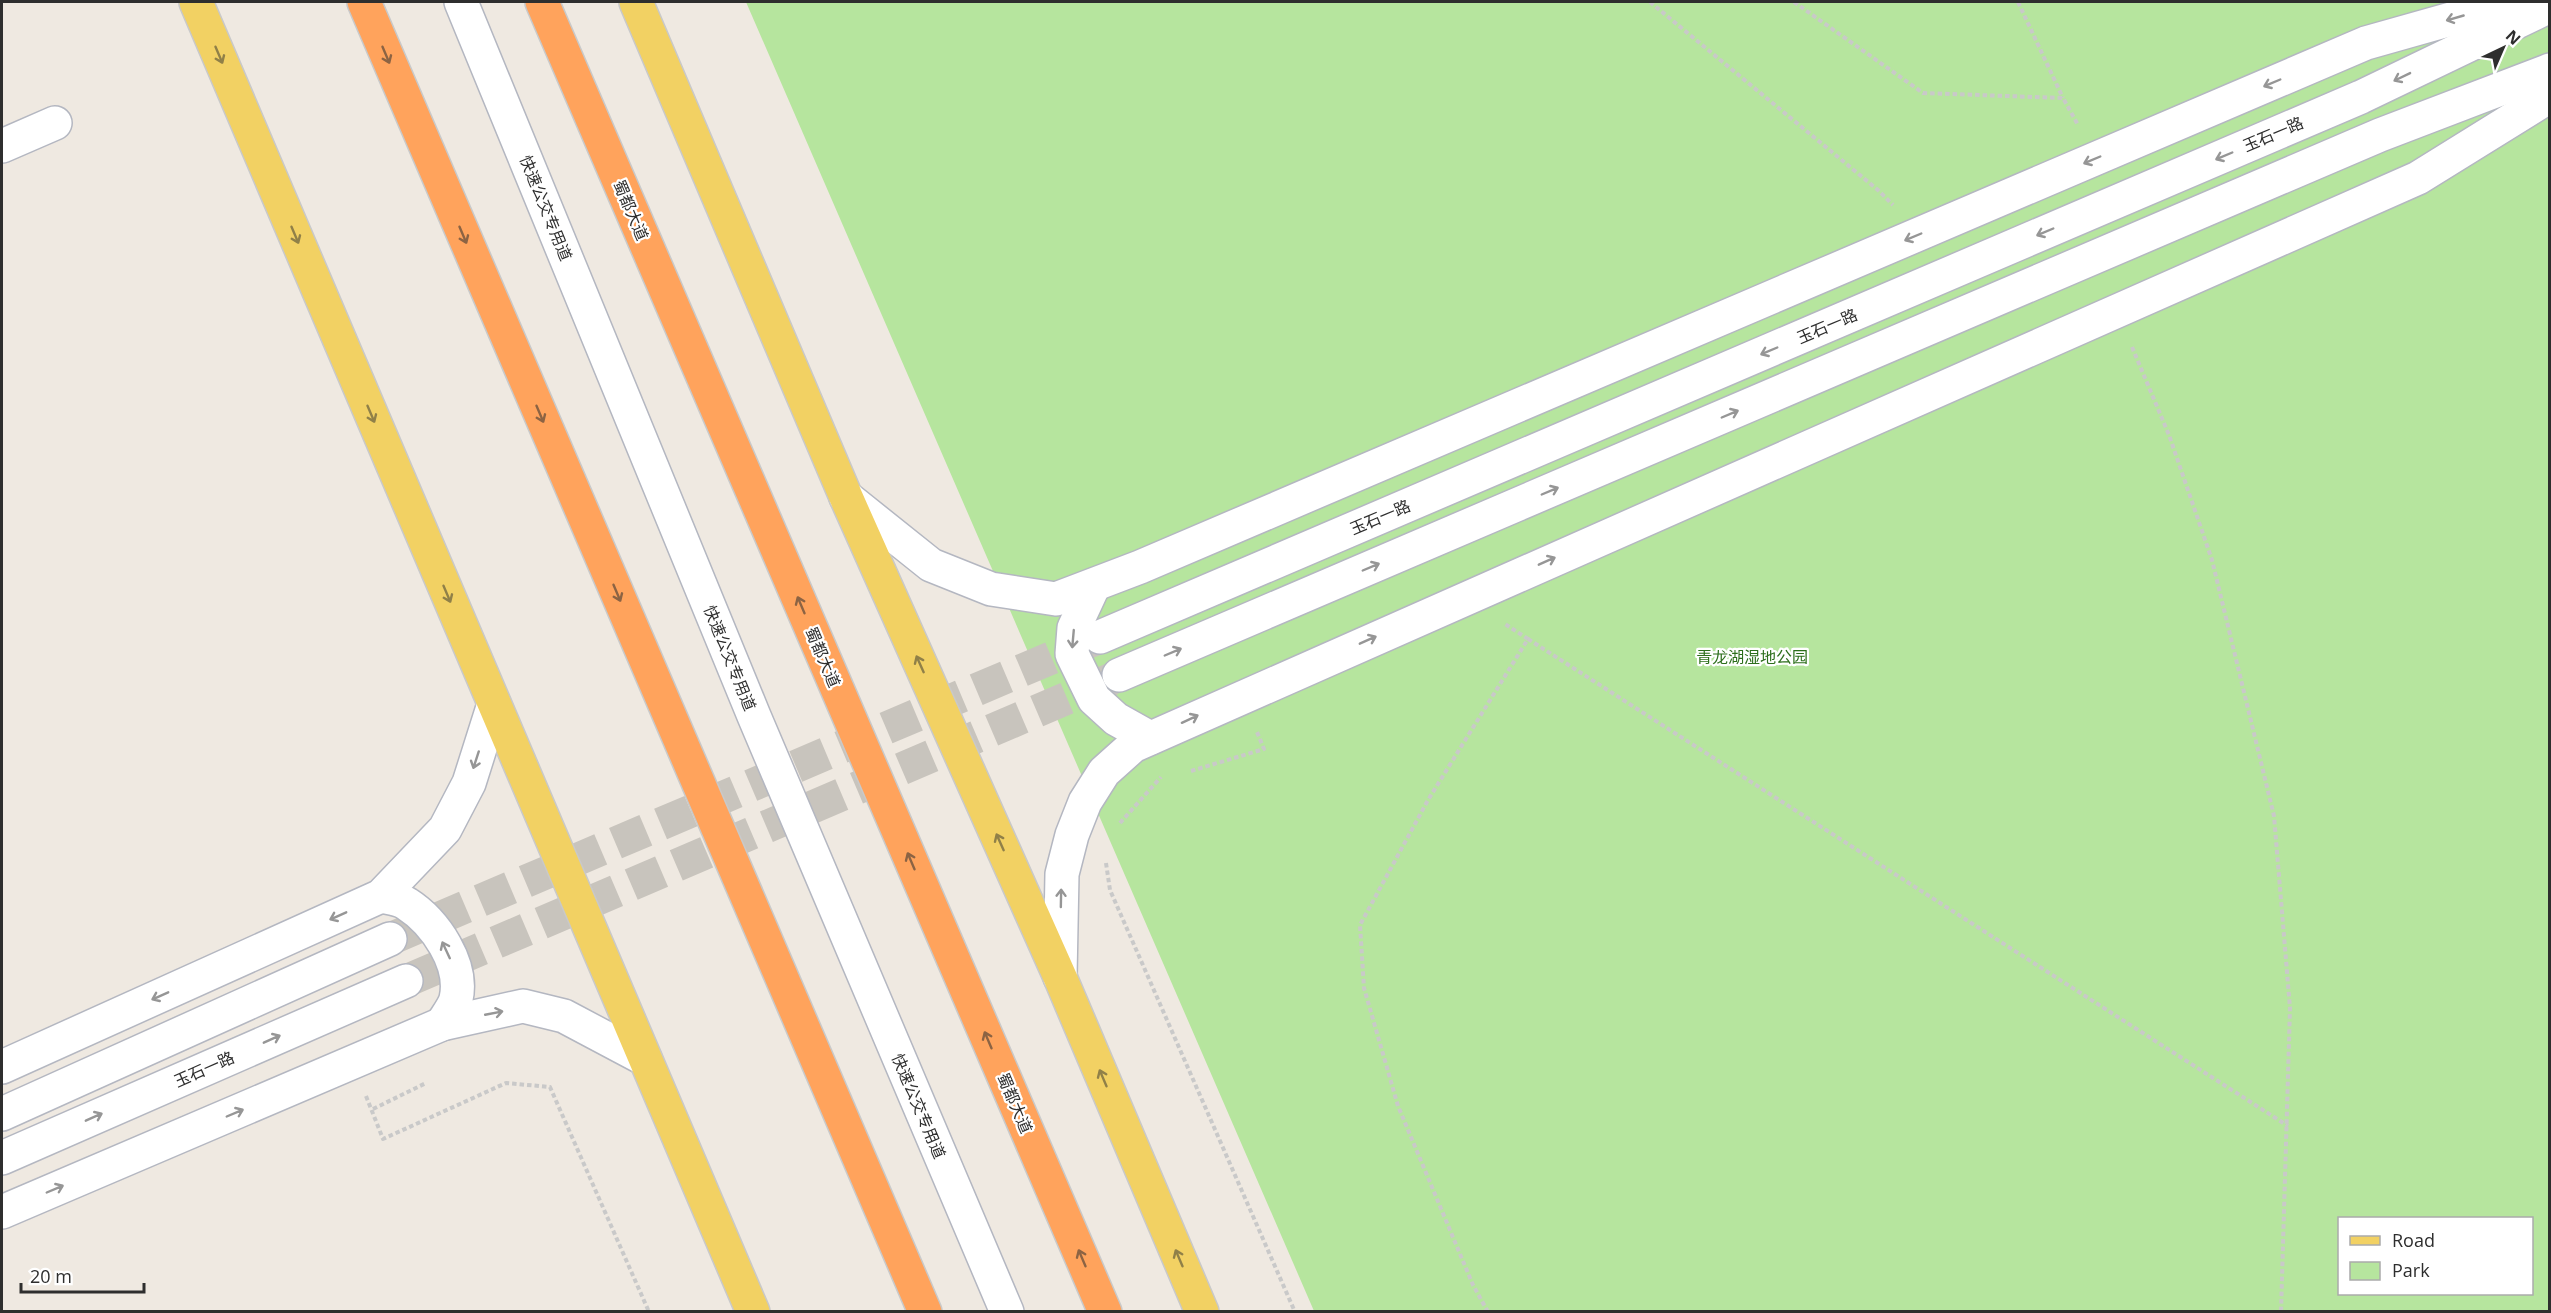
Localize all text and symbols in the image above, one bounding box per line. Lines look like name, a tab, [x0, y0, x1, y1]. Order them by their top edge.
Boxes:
one-way arrow	[2446, 13, 2465, 24]
north arrow	[2473, 18, 2533, 78]
text: N	[2501, 25, 2526, 50]
one-way arrow	[214, 46, 225, 64]
one-way arrow	[381, 46, 393, 64]
one-way arrow	[2394, 71, 2412, 83]
one-way arrow	[2263, 78, 2281, 90]
street label: 玉石一路	[2239, 111, 2307, 157]
one-way arrow	[2215, 150, 2233, 162]
street label: 快速公交专用道	[515, 152, 577, 264]
one-way arrow	[2084, 155, 2102, 166]
street label: 蜀都大道	[608, 176, 654, 244]
one-way arrow	[290, 225, 301, 243]
one-way arrow	[458, 225, 469, 243]
one-way arrow	[2036, 227, 2054, 238]
one-way arrow	[1904, 232, 1923, 243]
street label: 玉石一路	[1793, 303, 1861, 349]
one-way arrow	[1760, 345, 1778, 357]
one-way arrow	[535, 404, 546, 423]
one-way arrow	[366, 405, 377, 423]
one-way arrow	[1720, 408, 1738, 419]
one-way arrow	[1541, 484, 1559, 496]
street label: 玉石一路	[1346, 494, 1414, 540]
one-way arrow	[1538, 555, 1556, 566]
one-way arrow	[1362, 561, 1380, 573]
one-way arrow	[612, 583, 623, 602]
one-way arrow	[442, 584, 454, 602]
one-way arrow	[795, 596, 806, 614]
street label: 快速公交专用道	[699, 602, 761, 714]
street label: 蜀都大道	[800, 623, 846, 691]
one-way arrow	[1067, 628, 1078, 648]
one-way arrow	[1359, 634, 1377, 645]
one-way arrow	[1163, 646, 1181, 658]
park label: 青龙湖湿地公园	[1696, 646, 1808, 668]
one-way arrow	[914, 655, 926, 673]
one-way arrow	[1181, 713, 1199, 725]
one-way arrow	[470, 750, 481, 769]
one-way arrow	[994, 833, 1005, 851]
one-way arrow	[905, 852, 916, 870]
one-way arrow	[1056, 888, 1067, 908]
one-way arrow	[330, 910, 348, 922]
one-way arrow	[439, 941, 451, 959]
one-way arrow	[152, 990, 170, 1002]
one-way arrow	[484, 1007, 504, 1018]
one-way arrow	[982, 1031, 993, 1050]
one-way arrow	[263, 1033, 281, 1044]
street label: 玉石一路	[170, 1046, 238, 1092]
street label: 快速公交专用道	[887, 1050, 951, 1162]
street label: 蜀都大道	[992, 1069, 1038, 1137]
one-way arrow	[1097, 1070, 1108, 1088]
one-way arrow	[225, 1106, 243, 1118]
one-way arrow	[84, 1111, 102, 1123]
one-way arrow	[46, 1183, 64, 1194]
legend	[2338, 1217, 2533, 1295]
text: Road	[2392, 1228, 2435, 1252]
one-way arrow	[1076, 1249, 1087, 1267]
one-way arrow	[1173, 1249, 1185, 1267]
scale bar	[21, 1256, 144, 1294]
text: Park	[2392, 1258, 2430, 1282]
text: 20 m	[30, 1264, 72, 1288]

